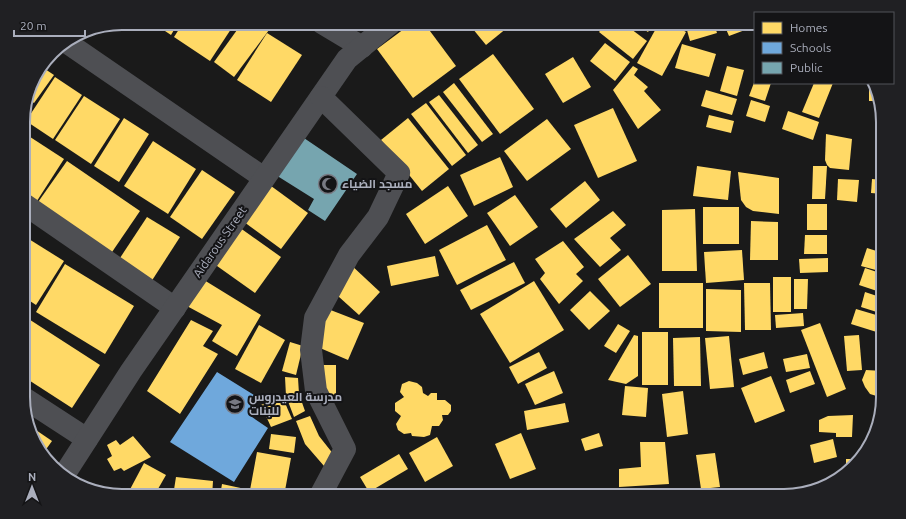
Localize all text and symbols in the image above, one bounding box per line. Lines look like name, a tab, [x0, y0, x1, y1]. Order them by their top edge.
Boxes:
scale bar	[14, 12, 85, 38]
legend	[754, 12, 894, 84]
text: 20 m	[20, 19, 47, 32]
text: Homes	[790, 21, 828, 34]
text: Schools	[790, 41, 831, 54]
text: Public	[790, 61, 823, 74]
mosque icon: مسجد الضياء	[317, 173, 339, 195]
place label: مسجد الضياء	[342, 177, 412, 191]
street label: Aidarous Street	[190, 203, 249, 280]
place label: مدرسة العيدروس للبنات	[249, 390, 342, 418]
school or university icon: مدرسة العيدروس للبنات	[224, 393, 246, 415]
north arrow	[12, 467, 52, 507]
text: N	[28, 471, 36, 483]

